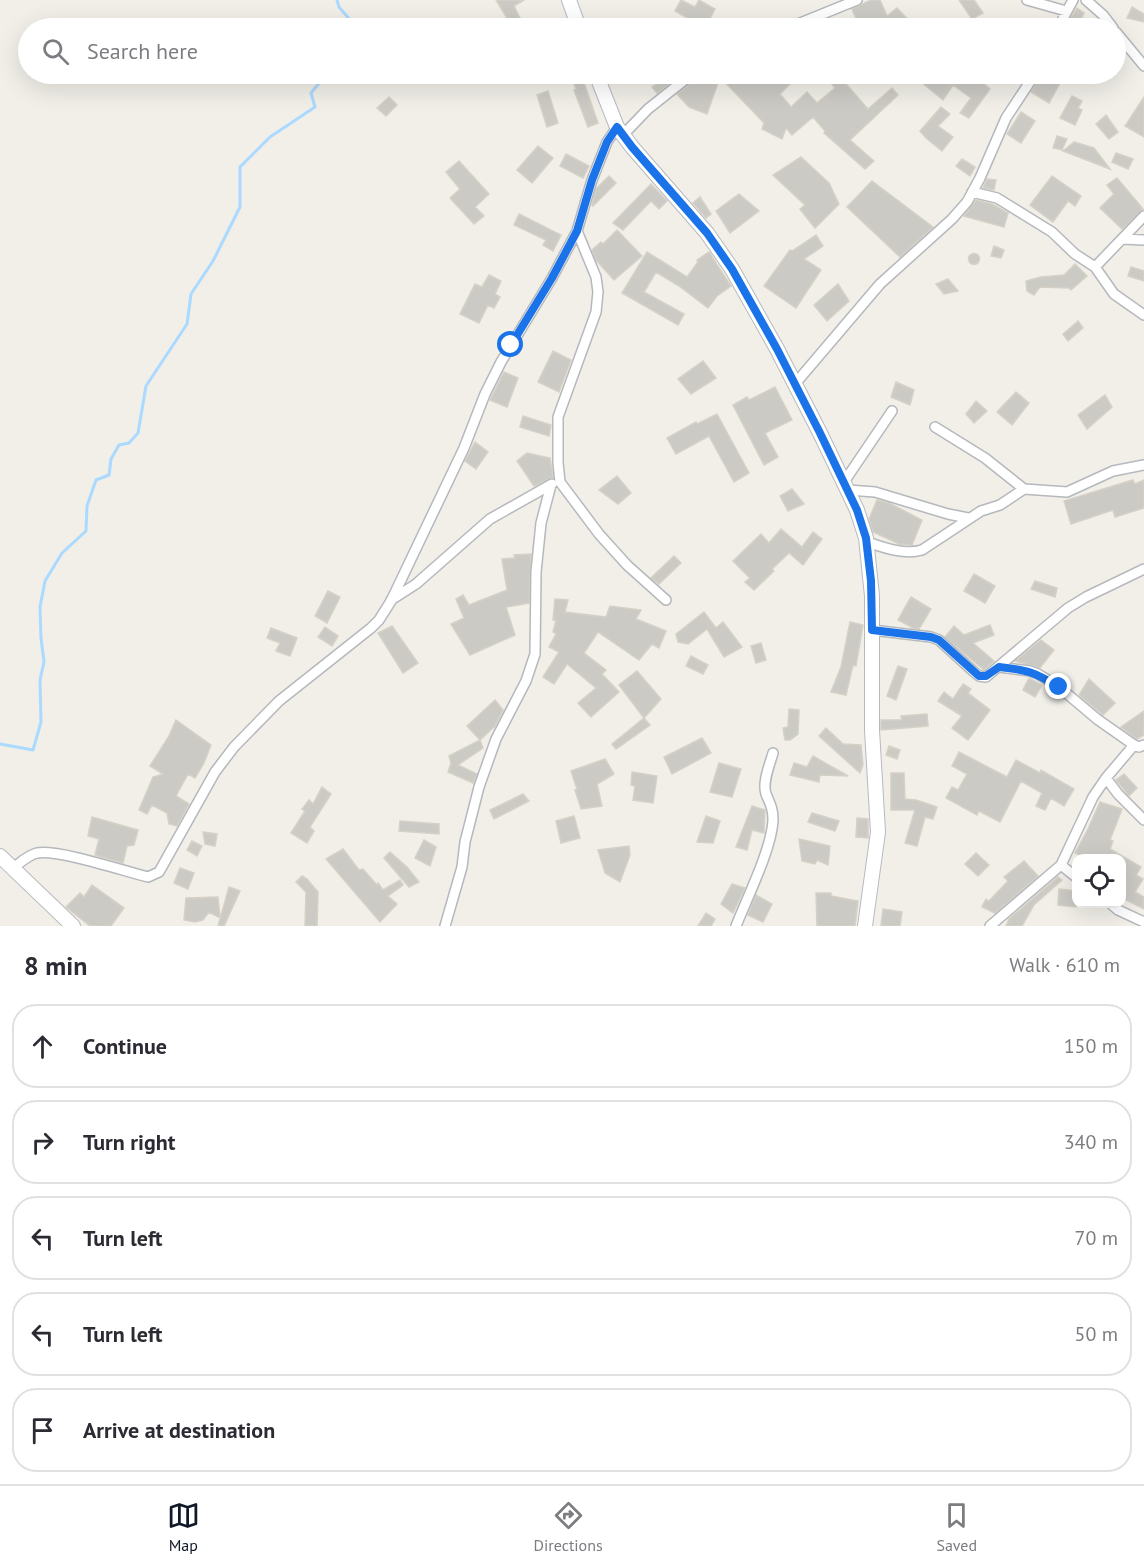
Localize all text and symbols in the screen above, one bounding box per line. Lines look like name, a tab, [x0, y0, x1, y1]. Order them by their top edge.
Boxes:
search box	[18, 18, 1126, 84]
icon: search	[39, 35, 72, 68]
text: Search here	[87, 37, 198, 65]
route start	[497, 331, 523, 357]
route end	[1045, 673, 1071, 699]
map controls	[1072, 854, 1126, 908]
button: locate	[1072, 854, 1126, 908]
text: 8 min	[24, 949, 87, 982]
text: Walk · 610 m	[1009, 952, 1120, 978]
icon: ahead	[26, 1030, 59, 1063]
text: Continue	[83, 1032, 167, 1060]
text: 150 m	[1064, 1033, 1118, 1059]
icon: right	[26, 1126, 59, 1159]
text: Turn right	[83, 1128, 175, 1156]
text: 340 m	[1064, 1129, 1118, 1155]
icon: left	[26, 1222, 59, 1255]
text: Turn left	[83, 1224, 163, 1252]
text: 70 m	[1075, 1225, 1118, 1251]
icon: left	[26, 1318, 59, 1351]
text: Turn left	[83, 1320, 163, 1348]
text: 50 m	[1075, 1321, 1118, 1347]
icon: arrive	[26, 1414, 59, 1447]
text: Arrive at destination	[83, 1416, 275, 1444]
tab: Map	[167, 1499, 200, 1555]
tab: Directions	[534, 1499, 603, 1555]
tab: Saved	[936, 1499, 977, 1555]

